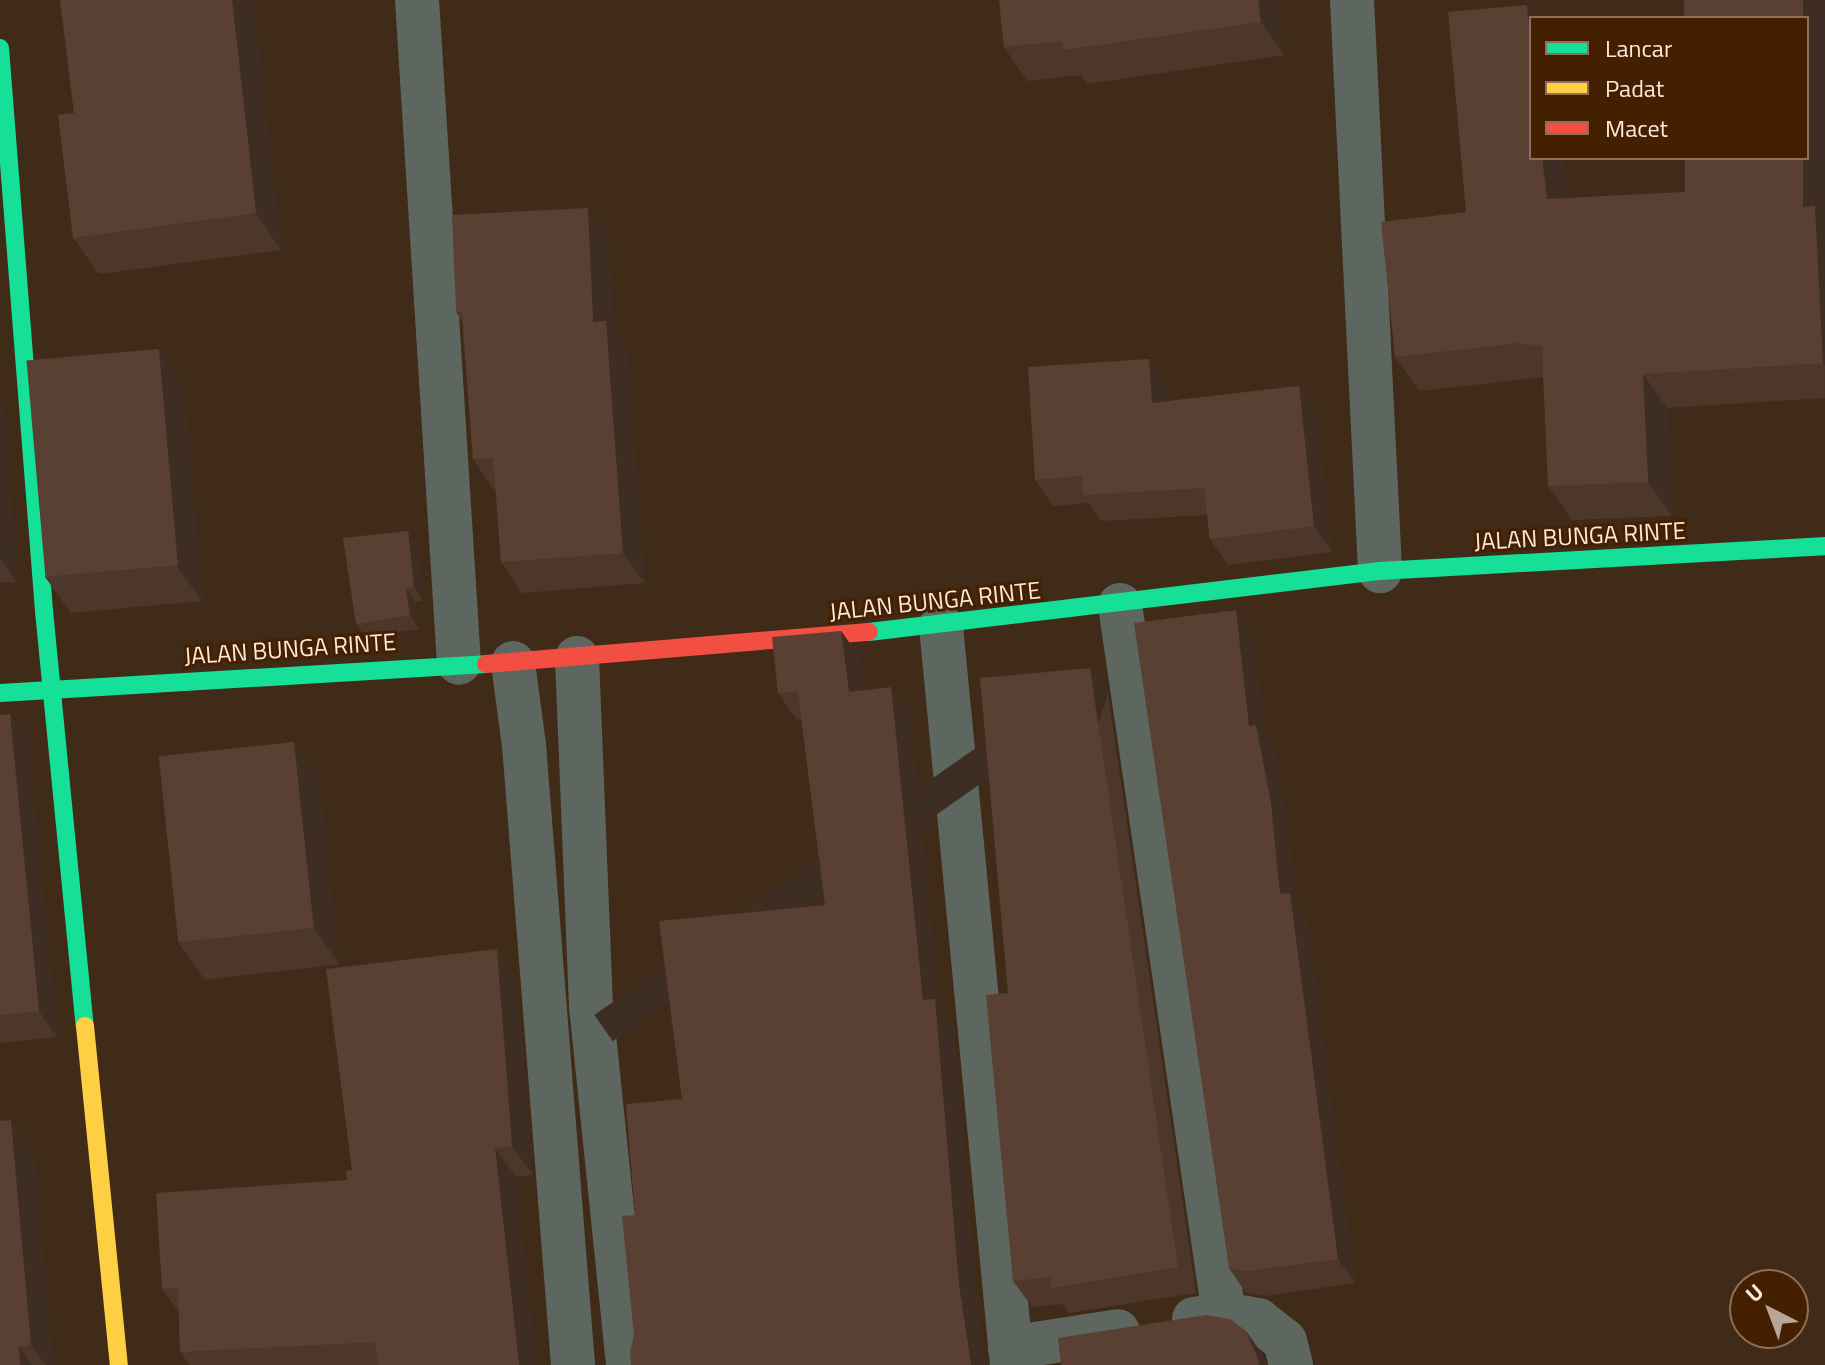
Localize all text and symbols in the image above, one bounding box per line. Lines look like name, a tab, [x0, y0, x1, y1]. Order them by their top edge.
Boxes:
legend	[1529, 16, 1809, 160]
text: Lancar	[1605, 30, 1672, 66]
text: Padat	[1605, 70, 1664, 106]
text: Macet	[1605, 110, 1668, 146]
street label: JALAN BUNGA RINTE	[1473, 516, 1687, 556]
street label: JALAN BUNGA RINTE	[828, 576, 1042, 626]
street label: JALAN BUNGA RINTE	[183, 627, 397, 671]
north arrow	[1729, 1269, 1809, 1349]
text: U	[1738, 1275, 1771, 1310]

